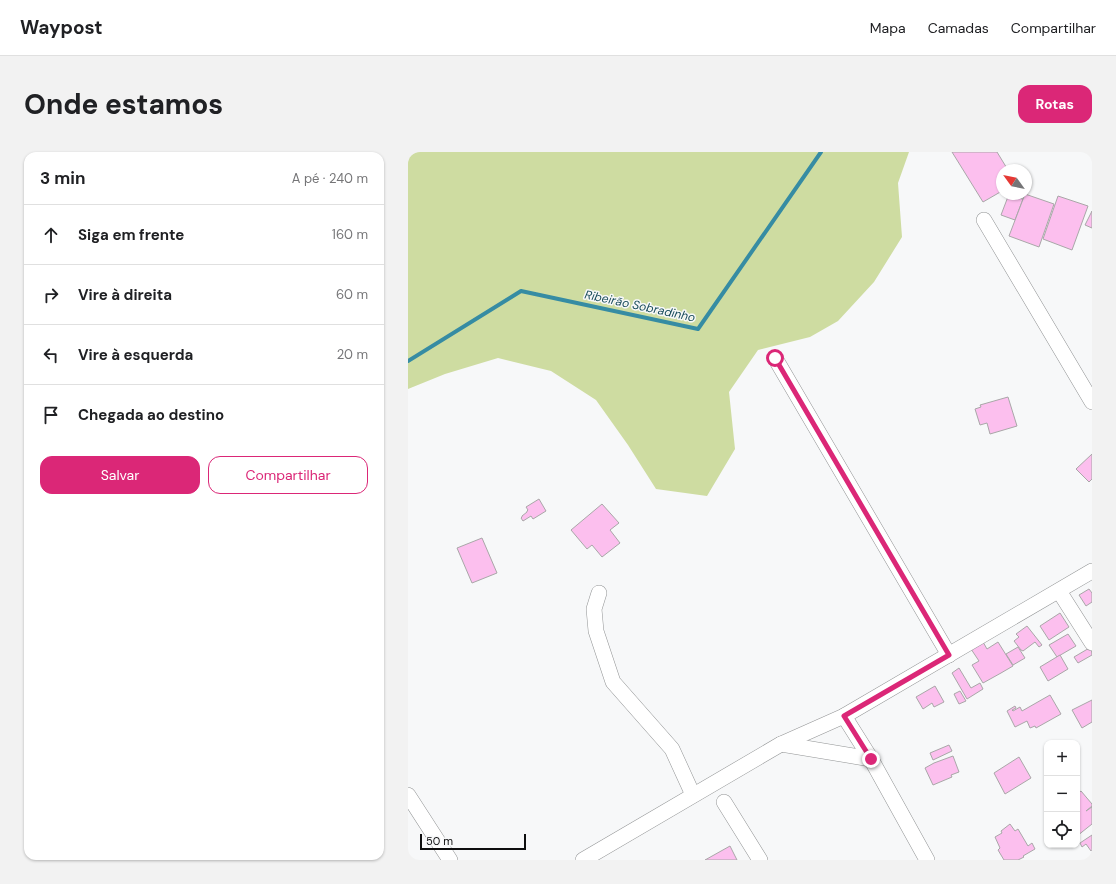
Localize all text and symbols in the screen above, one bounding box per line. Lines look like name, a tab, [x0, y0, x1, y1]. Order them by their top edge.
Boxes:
text: Waypost	[20, 15, 103, 40]
text: Mapa	[870, 19, 906, 37]
text: Camadas	[928, 19, 989, 37]
text: Compartilhar	[1011, 19, 1096, 37]
button: Rotas	[1018, 85, 1092, 123]
text: Onde estamos	[24, 86, 223, 123]
north arrow	[996, 164, 1032, 200]
text: 3 min	[40, 167, 85, 189]
text: A pé · 240 m	[292, 170, 368, 187]
icon: ahead	[40, 224, 62, 246]
text: Siga em frente	[78, 225, 184, 245]
text: 160 m	[332, 226, 368, 243]
icon: right	[40, 284, 62, 306]
text: Vire à direita	[78, 285, 172, 305]
text: 60 m	[336, 286, 368, 303]
water label: Ribeirão Sobradinho	[583, 286, 697, 326]
icon: left	[40, 344, 62, 366]
text: Vire à esquerda	[78, 345, 193, 365]
text: 20 m	[337, 346, 368, 363]
route start	[766, 349, 784, 367]
icon: arrive	[40, 404, 62, 426]
text: Chegada ao destino	[78, 405, 224, 425]
button: Salvar	[40, 456, 200, 494]
button: Compartilhar	[208, 456, 368, 494]
map controls	[1044, 740, 1080, 848]
button: +	[1044, 740, 1080, 776]
route end	[862, 750, 880, 768]
button: −	[1044, 776, 1080, 812]
button: locate	[1044, 812, 1080, 848]
scale bar	[420, 832, 526, 851]
text: 50 m	[426, 834, 453, 848]

